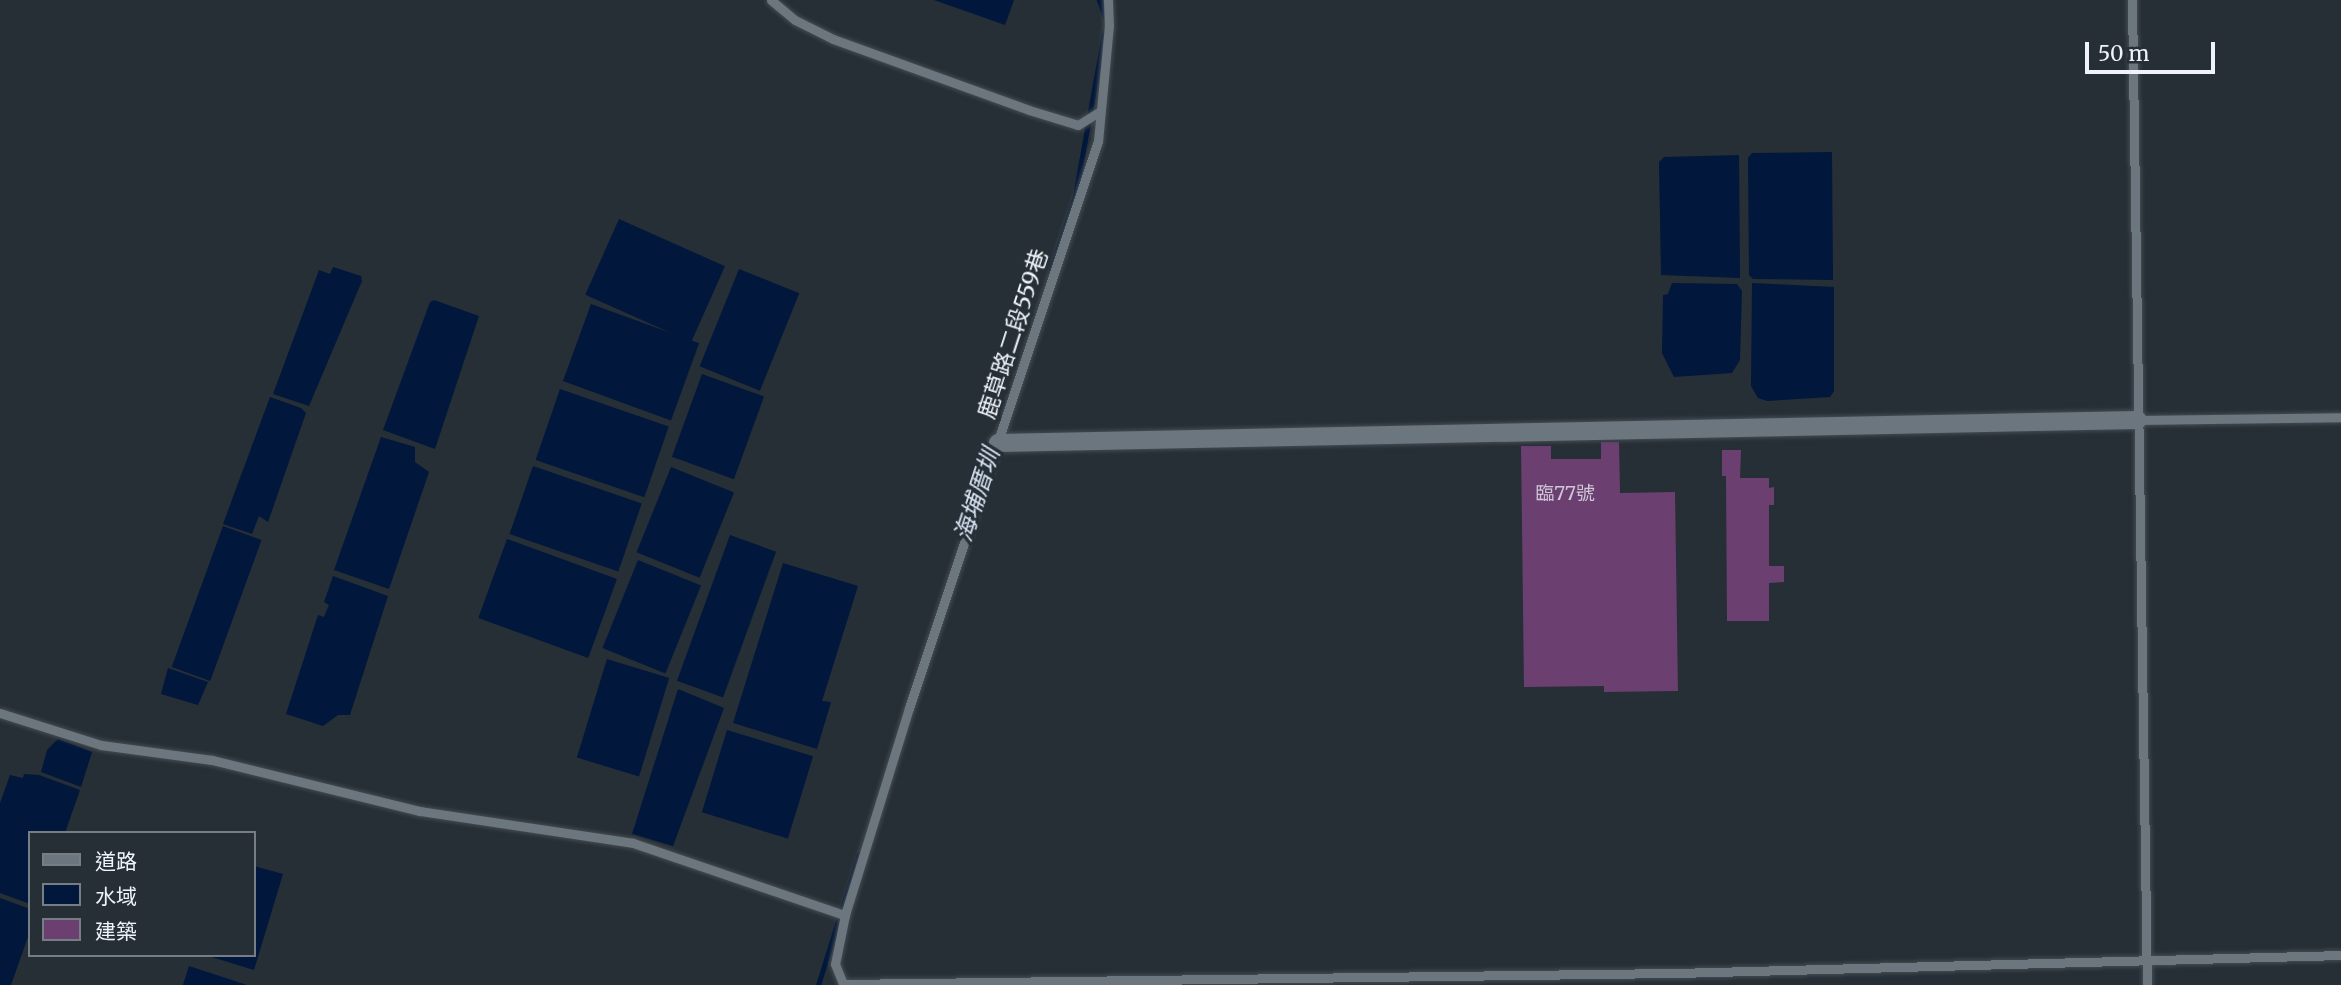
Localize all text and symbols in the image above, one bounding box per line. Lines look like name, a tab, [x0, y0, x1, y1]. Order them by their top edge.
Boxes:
scale bar	[2089, 28, 2218, 72]
text: 50 m	[2098, 40, 2149, 67]
street label: 鹿草路二段559巷	[973, 246, 1053, 422]
water label: 海埔厝圳	[948, 445, 1006, 545]
house number: 臨77號	[1535, 483, 1595, 505]
legend	[28, 831, 256, 957]
text: 道路	[95, 848, 137, 875]
text: 水域	[95, 883, 137, 910]
text: 建築	[95, 918, 137, 945]

